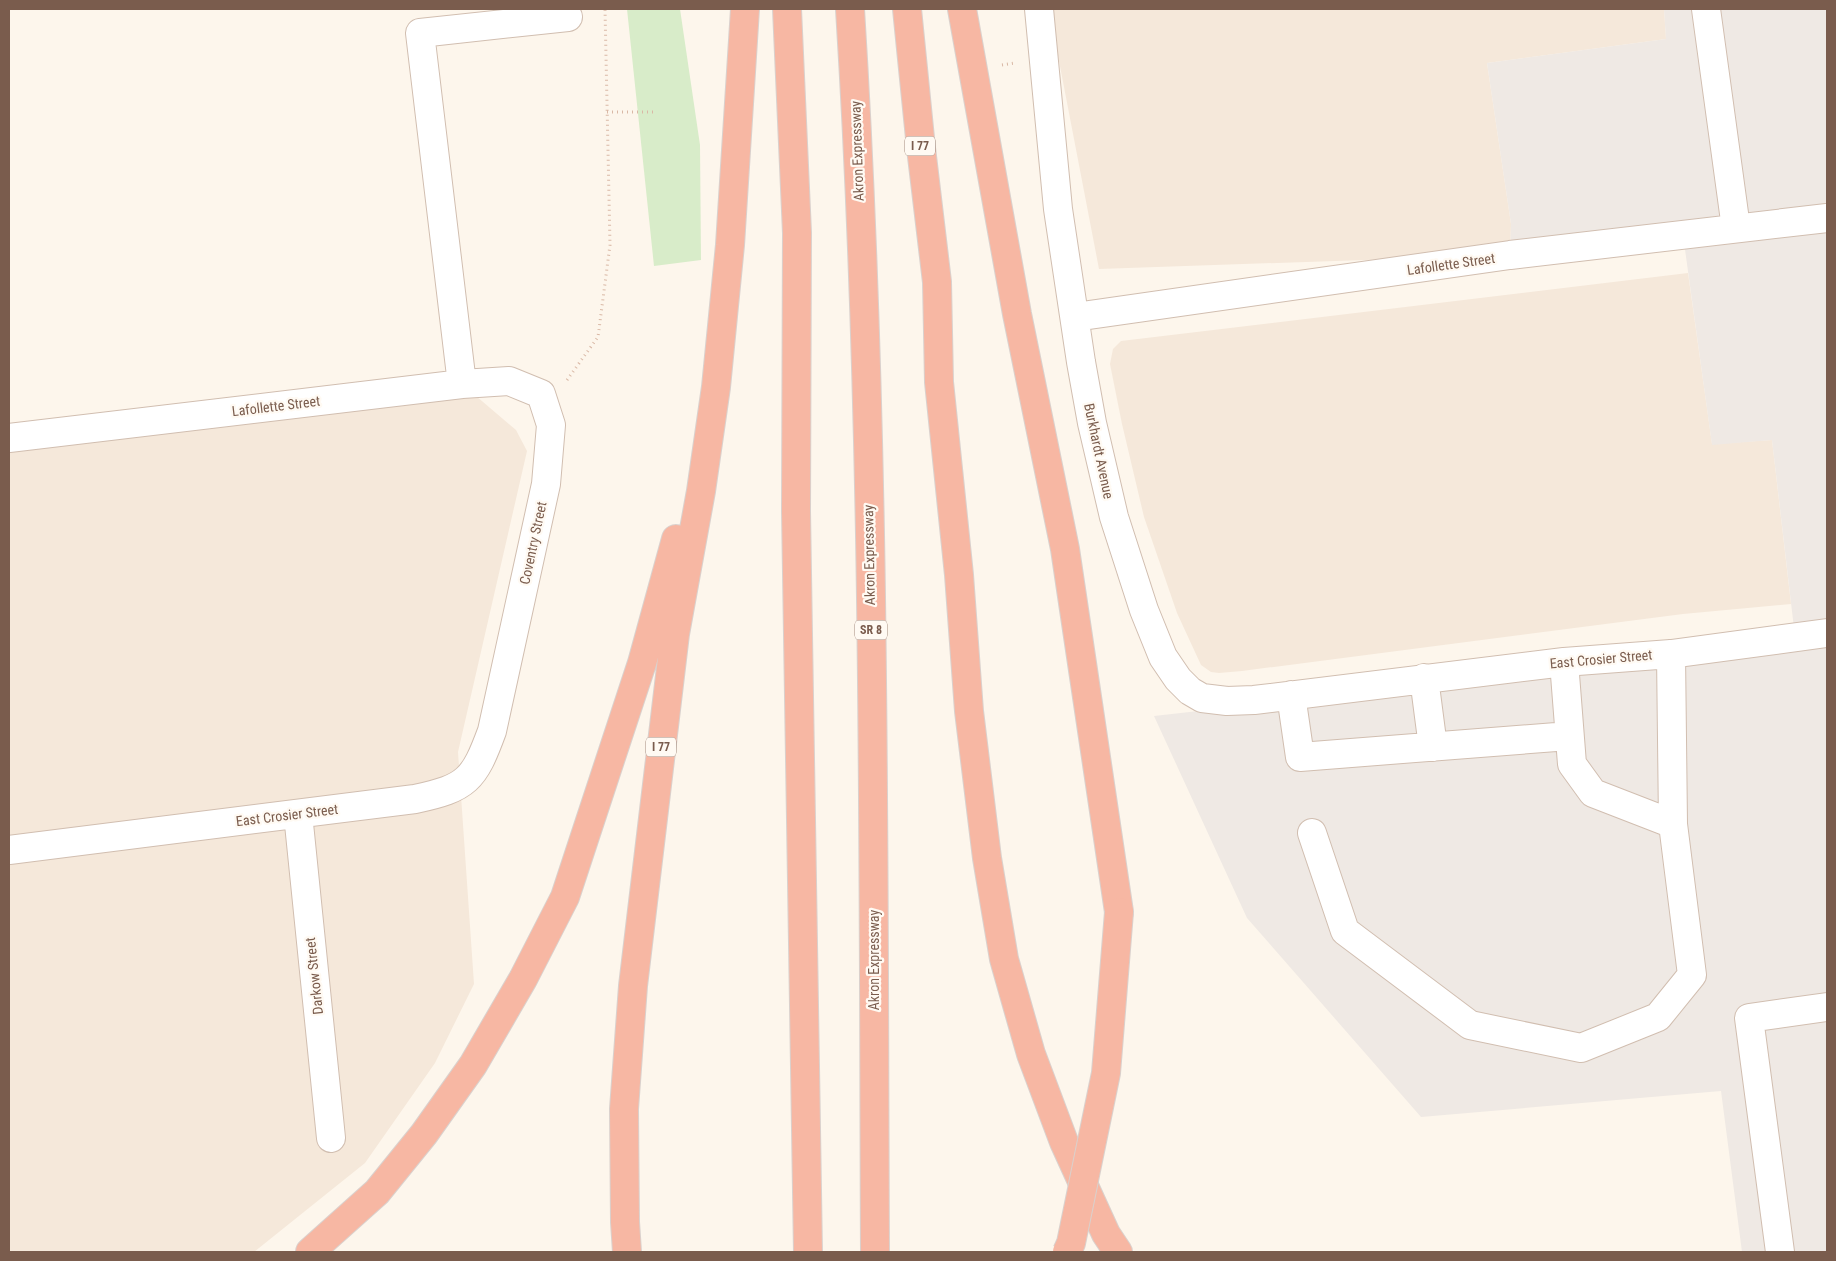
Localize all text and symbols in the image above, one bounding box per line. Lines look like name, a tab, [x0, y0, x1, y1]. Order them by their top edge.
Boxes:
street label: Akron Expressway	[847, 100, 867, 202]
road number: I 77	[905, 136, 935, 156]
street label: Lafollette Street	[1406, 250, 1496, 278]
street label: Lafollette Street	[231, 393, 321, 419]
street label: Burkhardt Avenue	[1081, 402, 1117, 501]
street label: Coventry Street	[516, 500, 550, 586]
street label: Akron Expressway	[860, 504, 878, 605]
road number: SR 8	[855, 620, 887, 640]
street label: East Crosier Street	[1549, 647, 1653, 671]
road number: I 77	[646, 738, 676, 756]
street label: East Crosier Street	[235, 801, 339, 829]
street label: Akron Expressway	[866, 910, 882, 1010]
street label: Darkow Street	[302, 937, 326, 1015]

